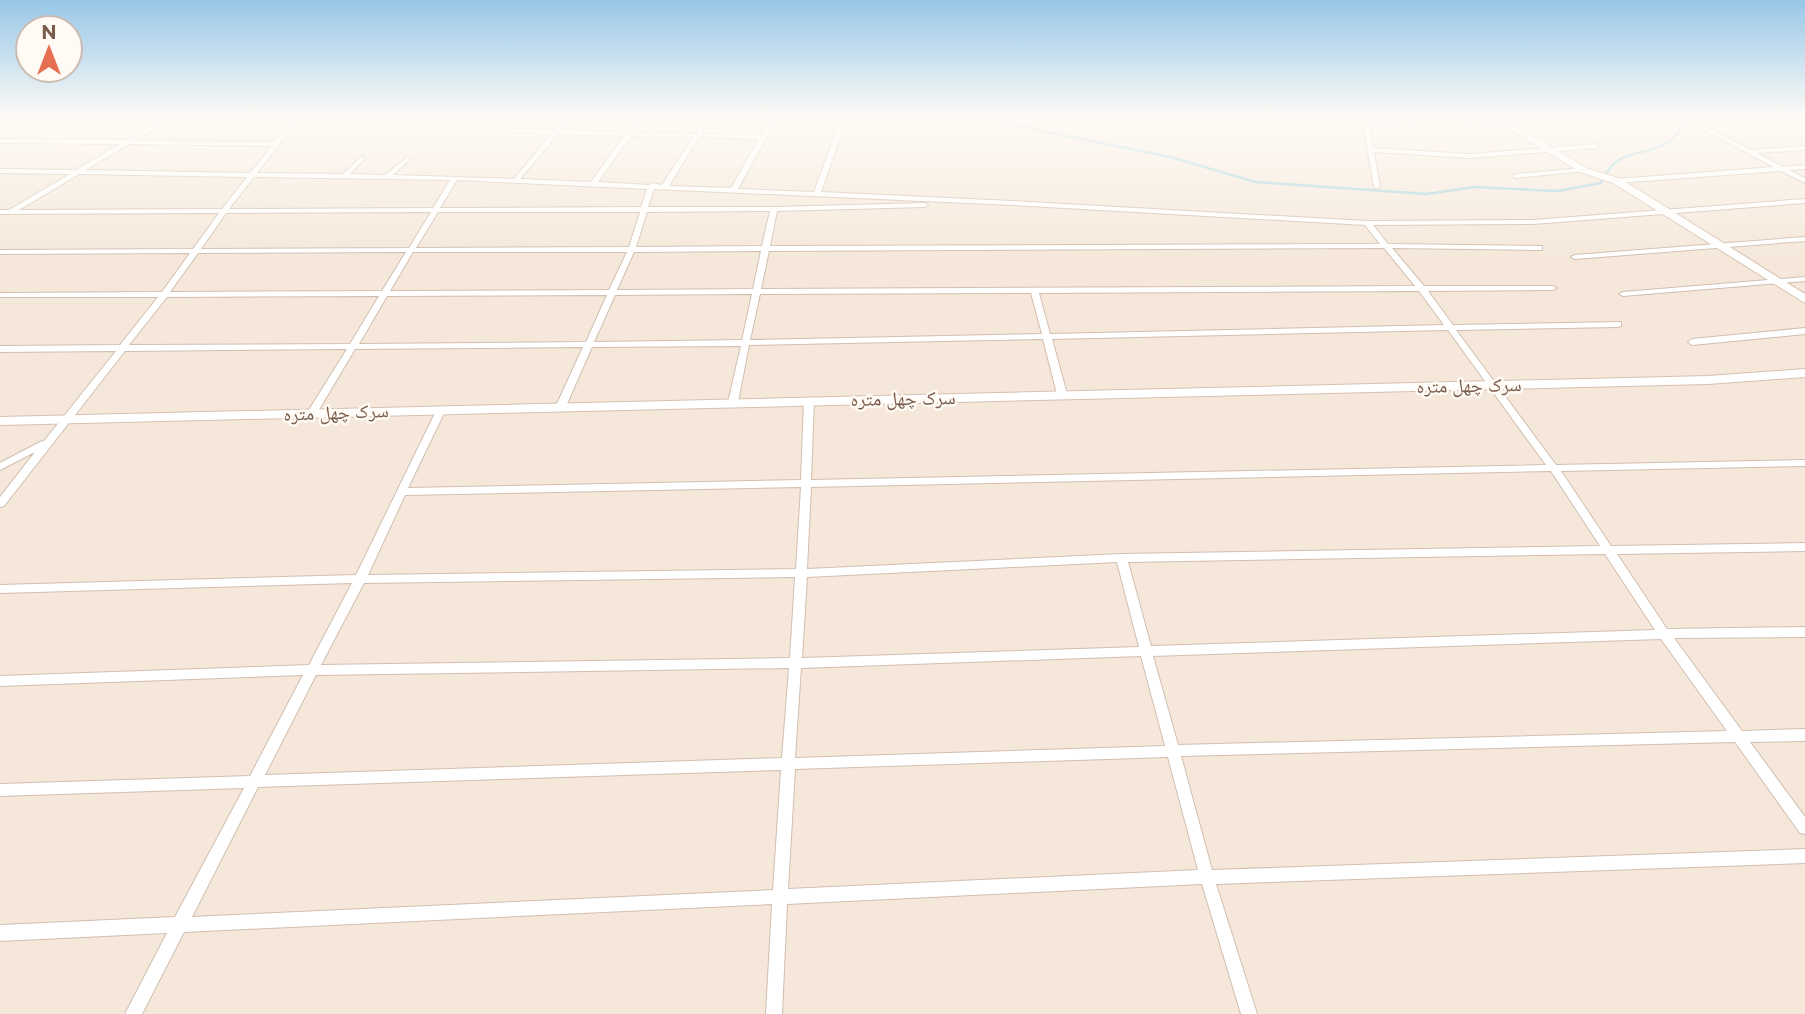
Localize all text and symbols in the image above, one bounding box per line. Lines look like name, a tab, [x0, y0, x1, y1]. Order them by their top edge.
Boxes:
north arrow	[14, 14, 84, 84]
text: N	[41, 21, 57, 44]
street label: سرک چهل متره	[1416, 373, 1522, 398]
street label: سرک چهل متره	[850, 386, 956, 411]
street label: سرک چهل متره	[283, 399, 389, 426]

